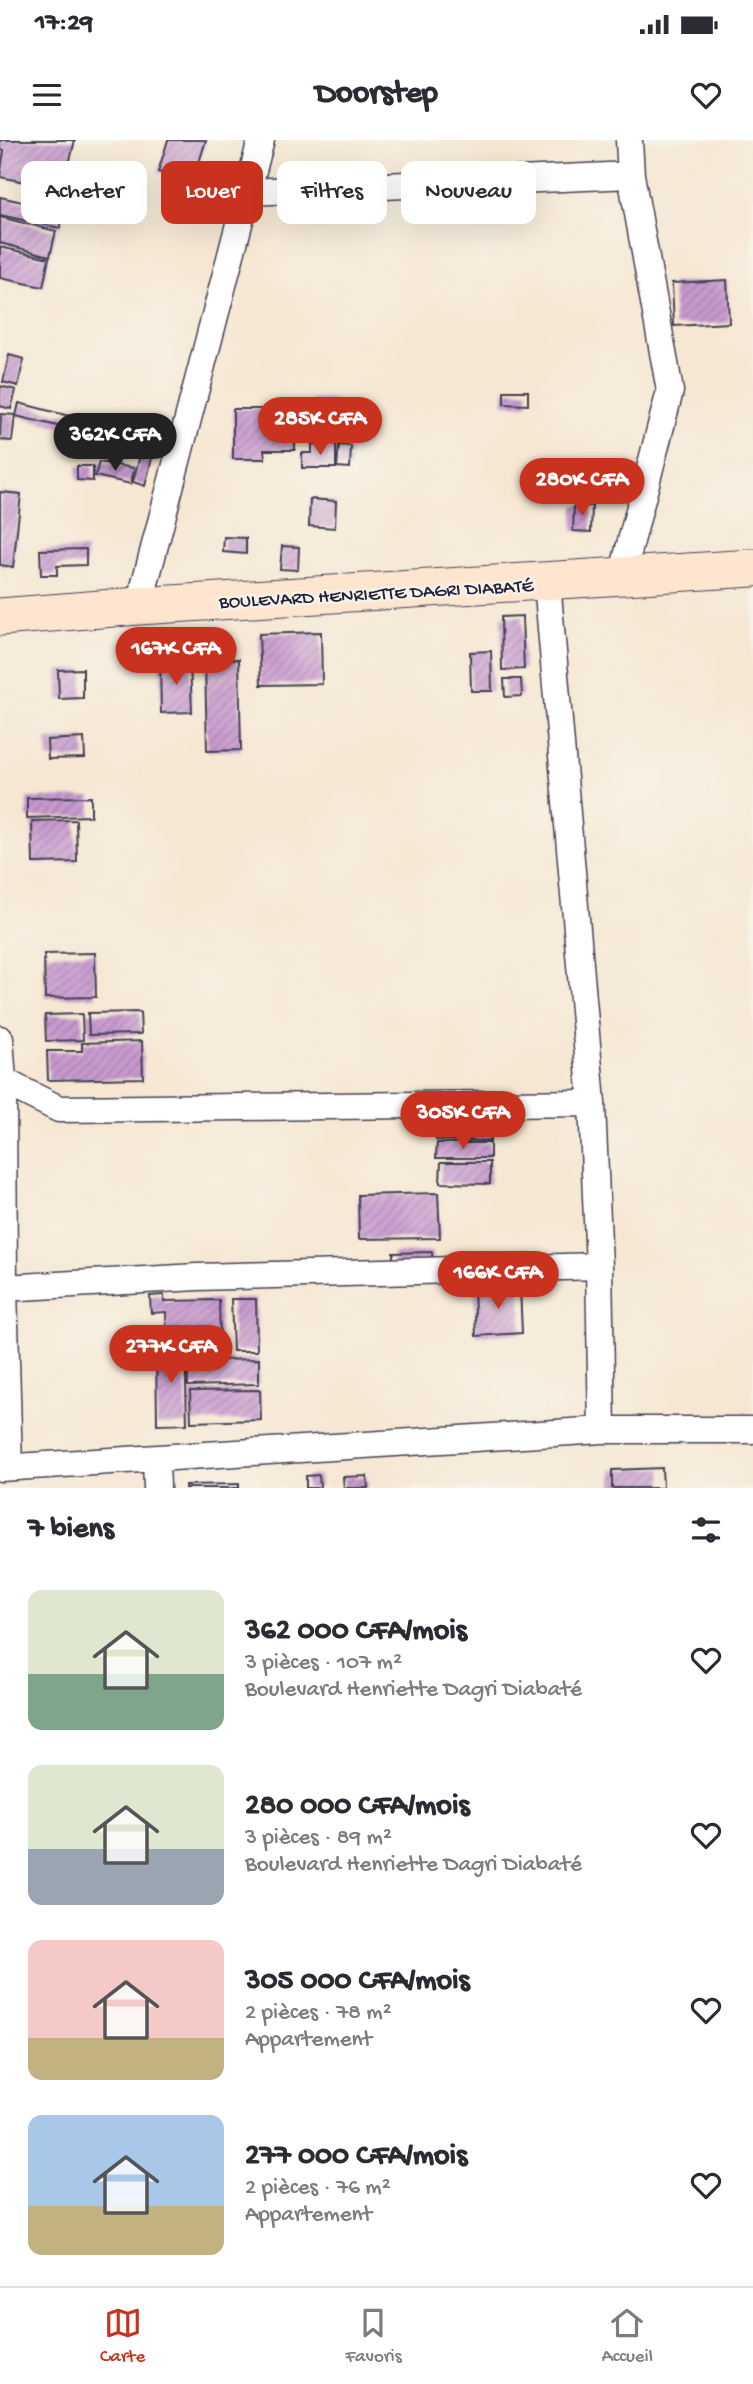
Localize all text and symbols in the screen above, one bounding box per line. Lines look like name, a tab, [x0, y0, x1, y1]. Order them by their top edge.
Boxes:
text: 17:29	[35, 9, 93, 40]
icon: menu	[28, 76, 66, 114]
text: Doorstep	[315, 76, 438, 114]
icon: heart	[687, 76, 725, 114]
chip: Acheter	[21, 161, 147, 224]
chip: Louer	[161, 161, 263, 224]
chip: Filtres	[277, 161, 387, 224]
chip: Nouveau	[401, 161, 536, 224]
pin: 285K CFA	[248, 398, 392, 457]
text: 285K CFA	[274, 406, 366, 433]
pin: 362K CFA	[43, 414, 187, 473]
text: 362K CFA	[70, 422, 160, 449]
pin: 280K CFA	[510, 458, 654, 518]
text: 280K CFA	[536, 467, 628, 494]
street label: BOULEVARD HENRIETTE DAGRI DIABATÉ	[217, 576, 535, 615]
pin: 167K CFA	[104, 628, 248, 687]
text: 167K CFA	[132, 636, 220, 663]
pin: 305K CFA	[391, 1091, 535, 1151]
text: 305K CFA	[416, 1100, 510, 1127]
pin: 166K CFA	[426, 1252, 570, 1311]
text: 166K CFA	[454, 1260, 542, 1287]
pin: 277K CFA	[99, 1326, 243, 1385]
text: 277K CFA	[125, 1334, 217, 1361]
icon: filters	[687, 1511, 725, 1549]
text: 7 biens	[28, 1513, 114, 1548]
text: 362 000 CFA/mois	[245, 1615, 467, 1650]
icon: home	[84, 1618, 168, 1702]
icon: heart	[687, 1641, 725, 1679]
text: 3 pièces · 107 m²	[245, 1650, 402, 1677]
text: Boulevard Henriette Dagri Diabaté	[245, 1677, 582, 1704]
text: 280 000 CFA/mois	[245, 1790, 469, 1825]
icon: home	[84, 1793, 168, 1877]
icon: heart	[687, 1816, 725, 1854]
text: 3 pièces · 89 m²	[245, 1825, 392, 1852]
text: Boulevard Henriette Dagri Diabaté	[245, 1852, 582, 1879]
text: 305 000 CFA/mois	[245, 1965, 470, 2000]
icon: home	[84, 1968, 168, 2052]
icon: heart	[687, 1991, 725, 2029]
text: 2 pièces · 78 m²	[245, 2000, 392, 2027]
text: Appartement	[245, 2027, 372, 2054]
text: 277 000 CFA/mois	[245, 2140, 467, 2175]
icon: home	[84, 2143, 168, 2227]
icon: heart	[687, 2166, 725, 2204]
text: 2 pièces · 76 m²	[245, 2175, 391, 2202]
text: Appartement	[245, 2202, 372, 2229]
tab: Carte	[100, 2304, 145, 2369]
tab: Favoris	[345, 2304, 402, 2369]
tab: Accueil	[602, 2304, 653, 2369]

